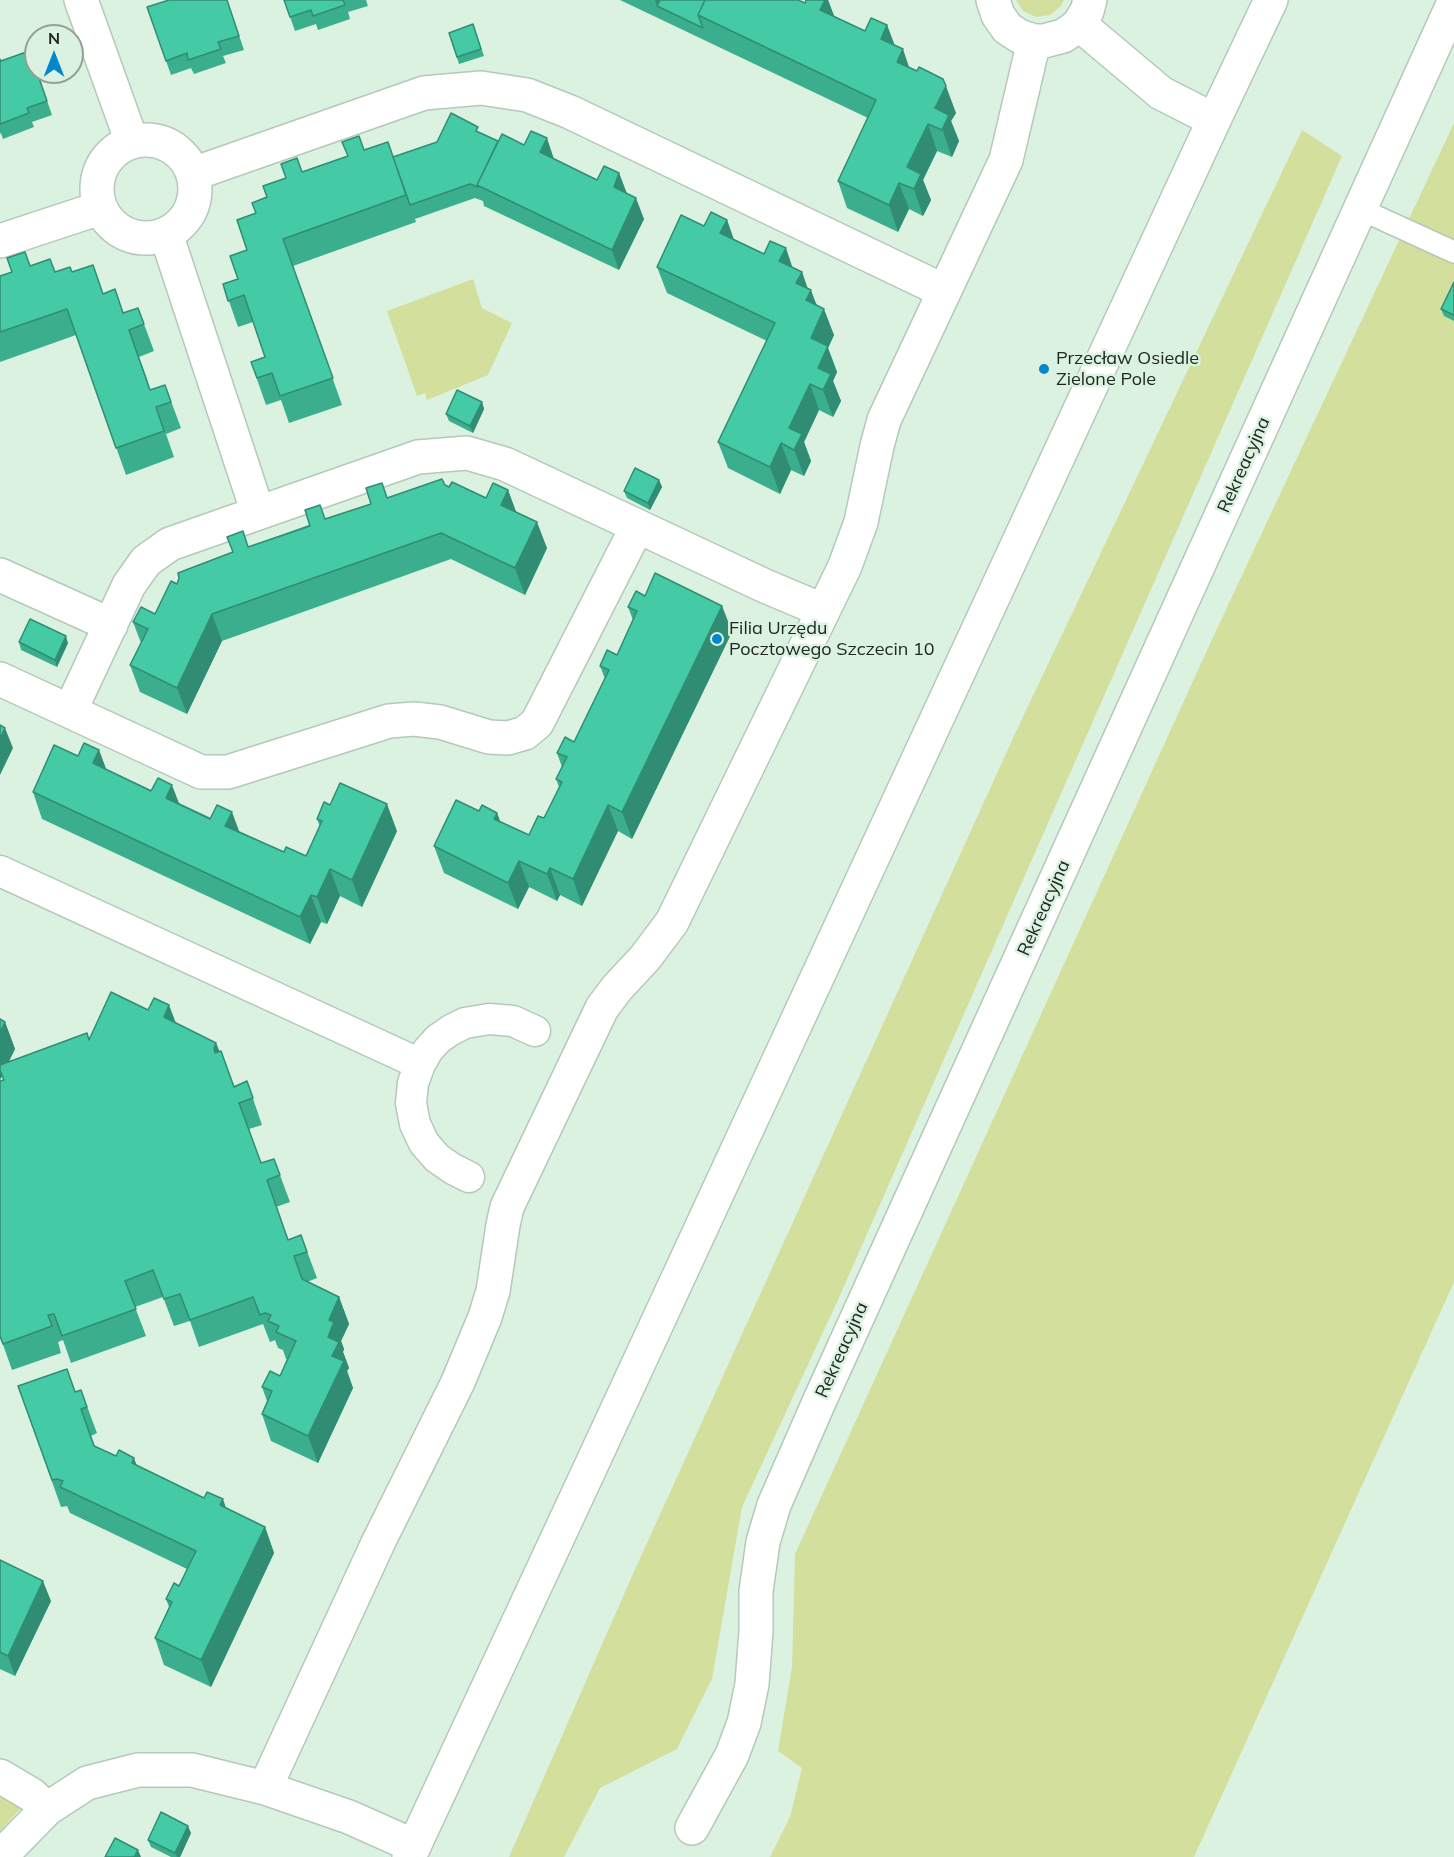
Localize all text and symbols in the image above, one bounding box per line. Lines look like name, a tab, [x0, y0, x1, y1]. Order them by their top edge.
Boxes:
north arrow	[24, 24, 84, 84]
text: N	[48, 28, 60, 48]
place label: Przecław Osiedle Zielone Pole	[1056, 348, 1199, 391]
marker: Przecław Osiedle Zielone Pole	[1037, 362, 1051, 376]
street label: Rekreacyjna	[1213, 414, 1275, 516]
place label: Filia Urzędu Pocztowego Szczecin 10	[729, 618, 935, 660]
marker: Filia Urzędu Pocztowego Szczecin 10	[710, 632, 724, 646]
street label: Rekreacyjna	[1013, 857, 1075, 959]
street label: Rekreacyjna	[811, 1299, 873, 1401]

